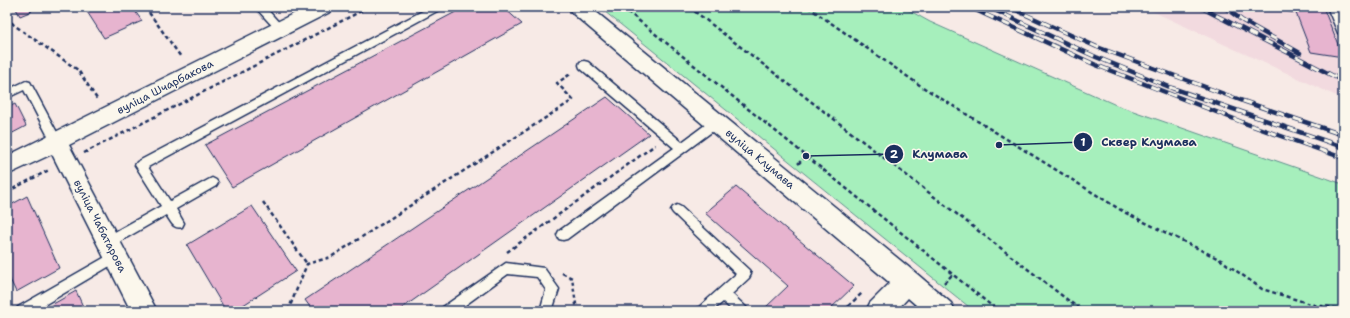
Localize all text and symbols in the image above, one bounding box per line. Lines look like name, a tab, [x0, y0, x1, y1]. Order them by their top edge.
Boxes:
street label: вуліца Шчарбакова	[114, 56, 216, 118]
street label: вуліца Клумава	[722, 126, 798, 192]
callout: Сквер Клумава	[1073, 130, 1205, 154]
text: 1	[1080, 134, 1086, 150]
text: Сквер Клумава	[1101, 134, 1198, 150]
callout: Клумава	[884, 142, 976, 166]
text: 2	[890, 146, 899, 162]
text: Клумава	[912, 146, 969, 162]
street label: вуліца Чабатарова	[70, 177, 130, 275]

